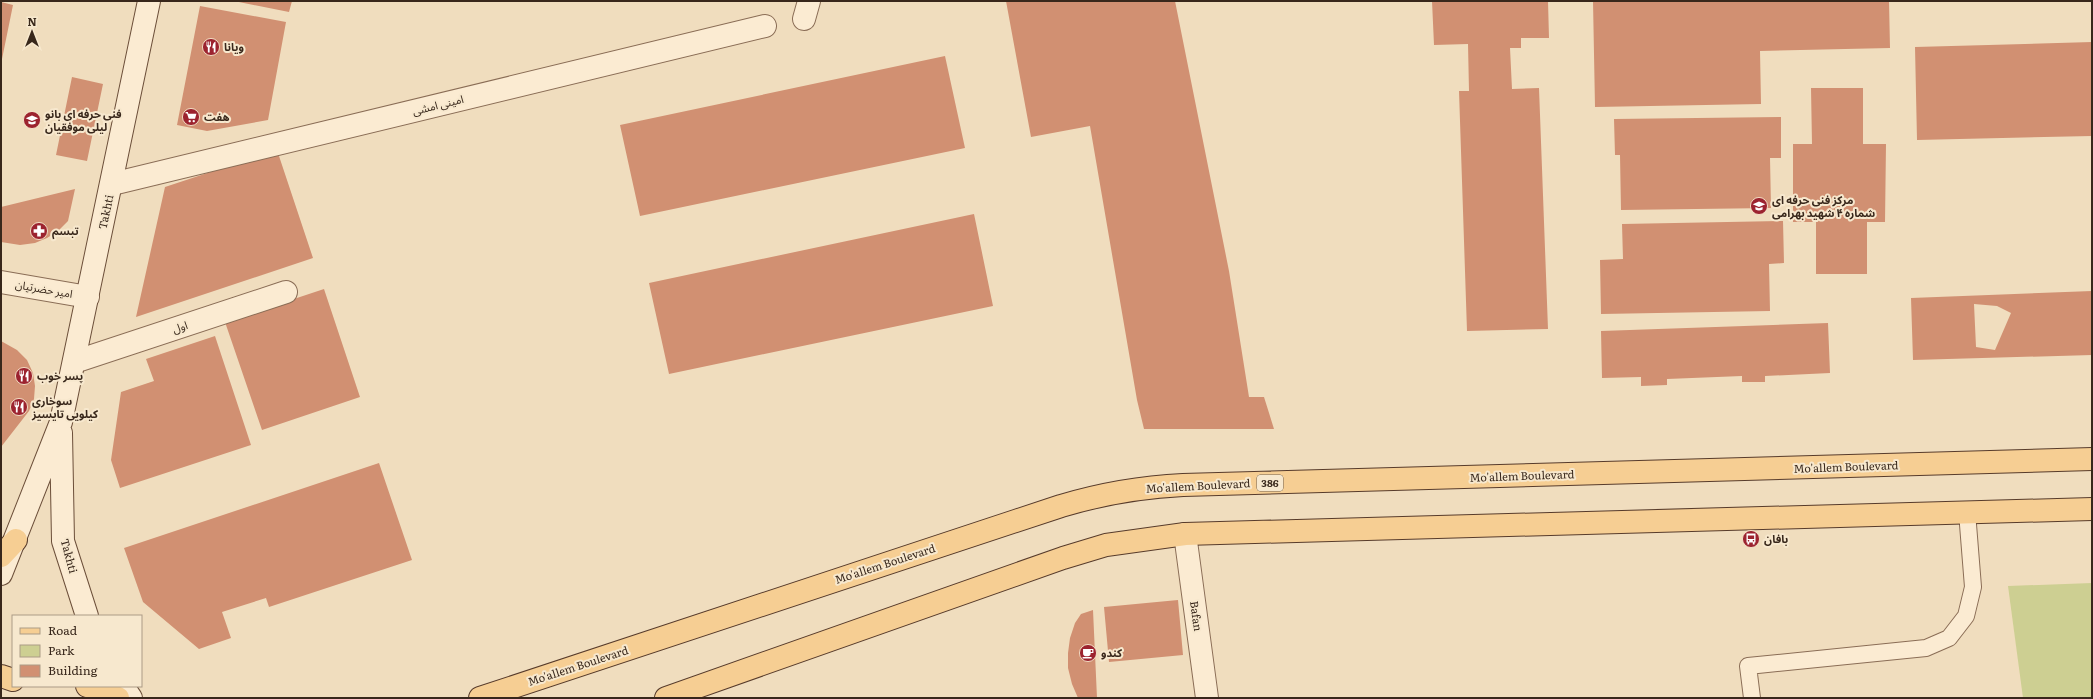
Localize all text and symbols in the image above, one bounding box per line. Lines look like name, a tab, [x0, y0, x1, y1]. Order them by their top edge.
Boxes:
north arrow	[12, 12, 52, 52]
text: N	[27, 13, 37, 29]
restaurant icon: ویانا	[201, 37, 221, 57]
place label: ویانا	[224, 38, 244, 54]
street label: امینی امشی	[410, 90, 465, 118]
place label: فنی حرفه ای بانو لیلی موفقیان	[45, 105, 122, 134]
supermarket icon: هفت	[181, 107, 201, 127]
place label: هفت	[204, 108, 229, 124]
school or university icon: فنی حرفه ای بانو لیلی موفقیان	[22, 110, 42, 130]
place label: مرکز فنی حرفه ای شماره ۴ شهید بهرامی	[1772, 191, 1875, 220]
street label: Takhti	[94, 193, 117, 231]
school or university icon: مرکز فنی حرفه ای شماره ۴ شهید بهرامی	[1749, 196, 1769, 216]
pharmacy icon: تبسم	[29, 221, 49, 241]
place label: تبسم	[52, 222, 79, 240]
street label: امیر حضرتیان	[14, 275, 74, 301]
street label: اول	[170, 316, 189, 336]
restaurant icon: پسر خوب	[14, 366, 34, 386]
place label: پسر خوب	[37, 367, 83, 384]
place label: سوخاری کیلویی تایسیز	[31, 392, 99, 421]
restaurant icon: سوخاری کیلویی تایسیز	[9, 397, 29, 417]
street label: Mo'allem Boulevard	[1793, 456, 1899, 476]
street label: Mo'allem Boulevard	[1469, 465, 1575, 485]
street label: Mo'allem Boulevard	[1145, 474, 1251, 496]
road number: 386	[1257, 475, 1283, 491]
bus stop icon: بافان	[1741, 529, 1761, 549]
place label: بافان	[1764, 530, 1788, 546]
street label: Takhti	[58, 537, 82, 575]
street label: Mo'allem Boulevard	[832, 539, 937, 587]
street label: Bafan	[1187, 600, 1207, 632]
legend	[12, 615, 142, 687]
text: Road	[48, 621, 78, 639]
text: Park	[48, 641, 75, 659]
street label: Mo'allem Boulevard	[525, 641, 630, 689]
cafe icon: کندو	[1078, 643, 1098, 663]
place label: کندو	[1101, 644, 1123, 660]
text: Building	[48, 661, 98, 679]

